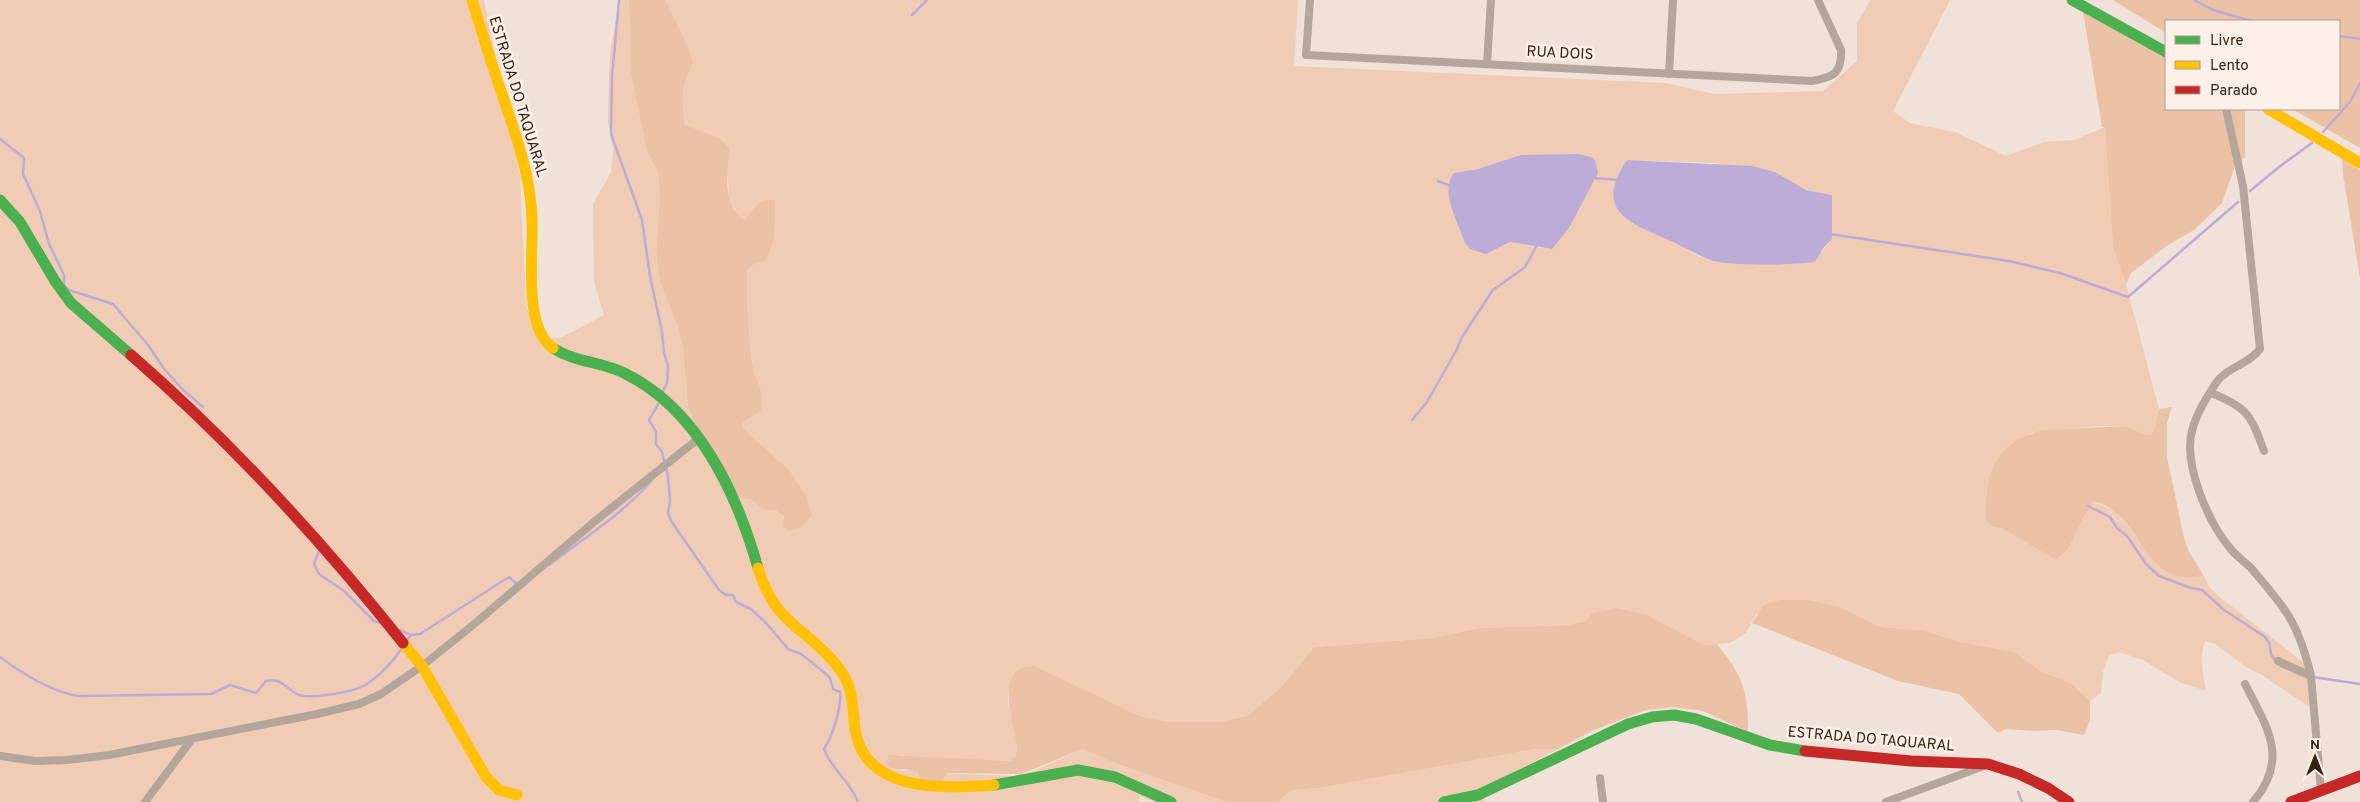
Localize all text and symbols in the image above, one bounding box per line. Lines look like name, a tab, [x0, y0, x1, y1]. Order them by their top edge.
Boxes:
street label: ESTRADA DO TAQUARAL	[483, 14, 551, 180]
legend	[2165, 20, 2340, 110]
text: Livre	[2210, 32, 2244, 51]
street label: RUA DOIS	[1526, 43, 1594, 65]
text: Lento	[2210, 57, 2249, 76]
text: Parado	[2210, 82, 2258, 101]
street label: ESTRADA DO TAQUARAL	[1787, 723, 1955, 757]
north arrow	[2290, 732, 2340, 782]
text: N	[2310, 737, 2320, 754]

